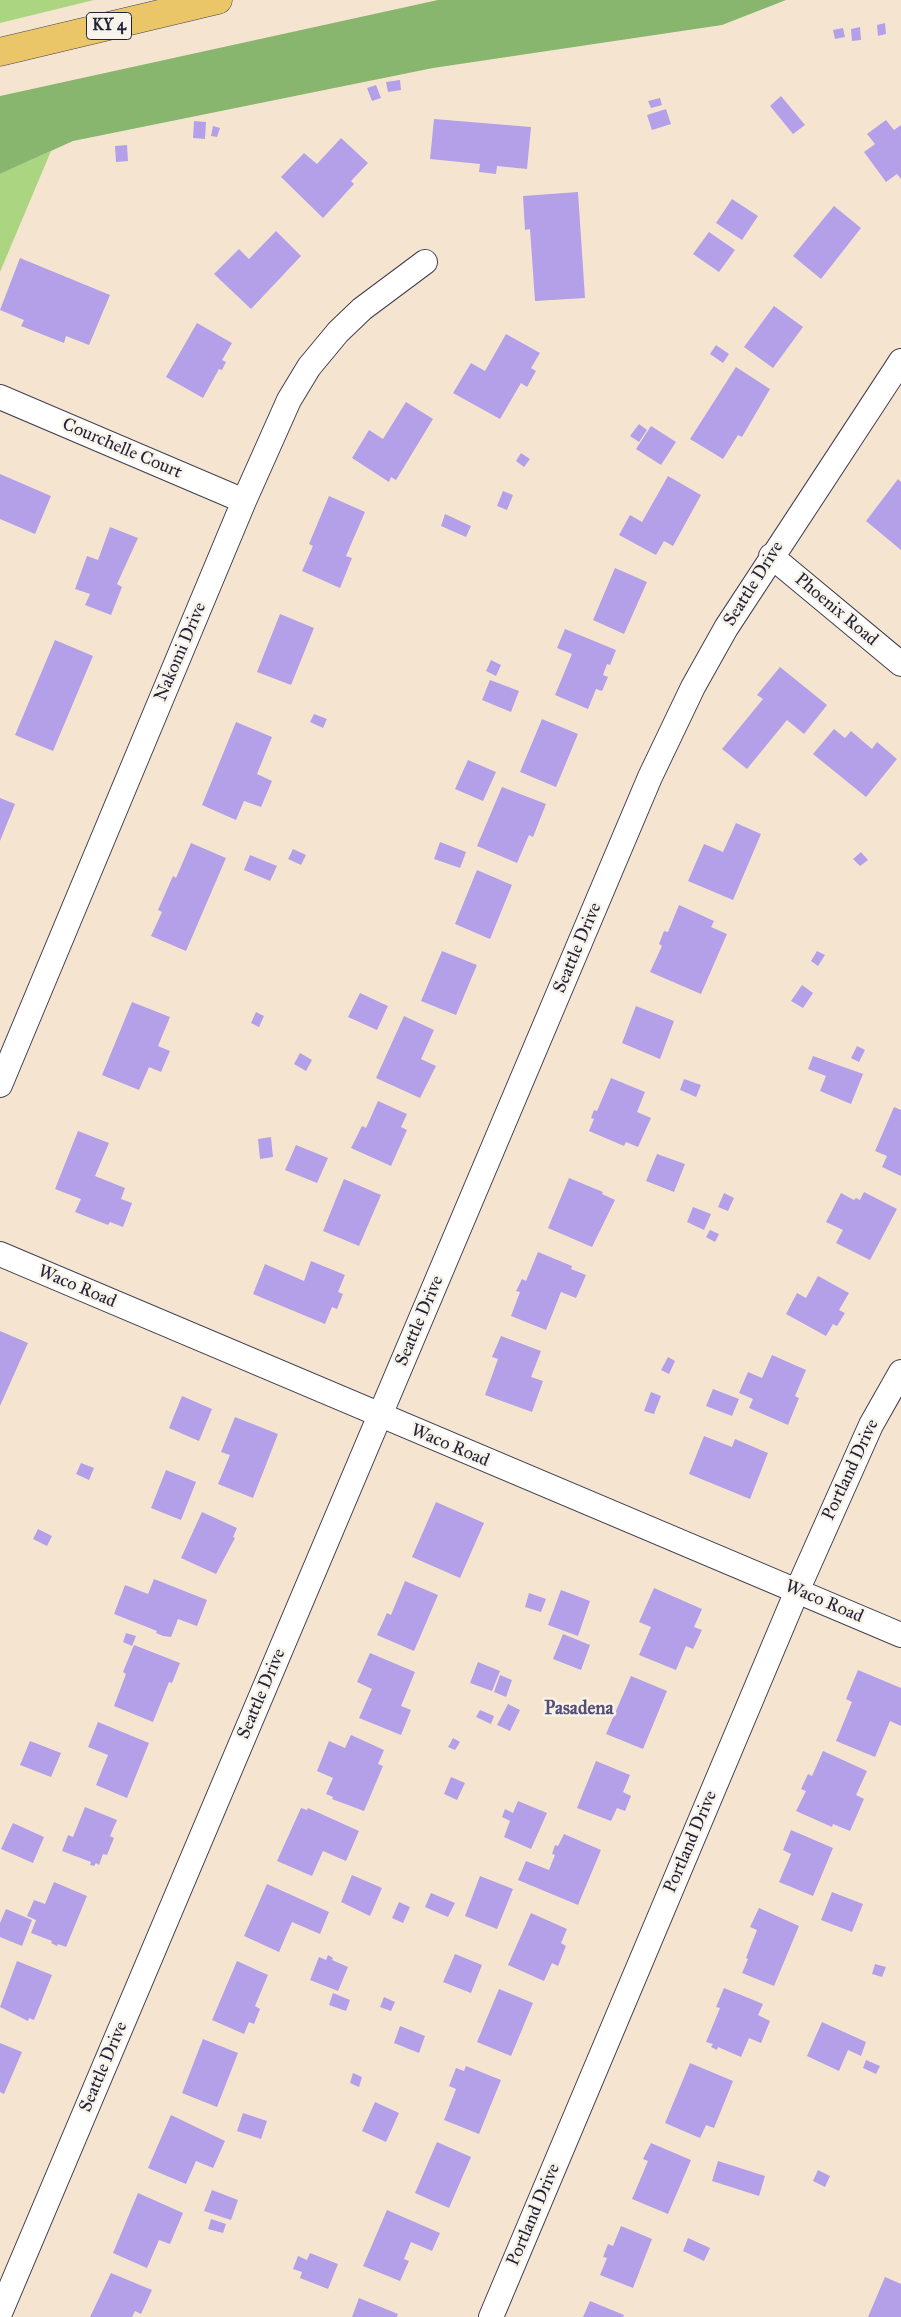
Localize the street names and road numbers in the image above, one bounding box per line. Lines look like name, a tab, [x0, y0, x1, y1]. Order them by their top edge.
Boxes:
road number: KY 4	[86, 12, 132, 40]
street label: Courchelle Court	[59, 414, 185, 484]
street label: Seattle Drive	[719, 538, 789, 630]
street label: Phoenix Road	[790, 569, 882, 651]
street label: Nakomi Drive	[150, 599, 212, 705]
street label: Seattle Drive	[549, 900, 607, 996]
street label: Waco Road	[35, 1261, 119, 1313]
street label: Seattle Drive	[391, 1273, 449, 1369]
street label: Portland Drive	[818, 1416, 884, 1524]
street label: Waco Road	[408, 1420, 492, 1472]
street label: Waco Road	[782, 1576, 866, 1628]
street label: Seattle Drive	[233, 1646, 291, 1742]
street label: Portland Drive	[660, 1788, 722, 1896]
street label: Seattle Drive	[75, 2019, 133, 2115]
street label: Portland Drive	[503, 2161, 565, 2269]

